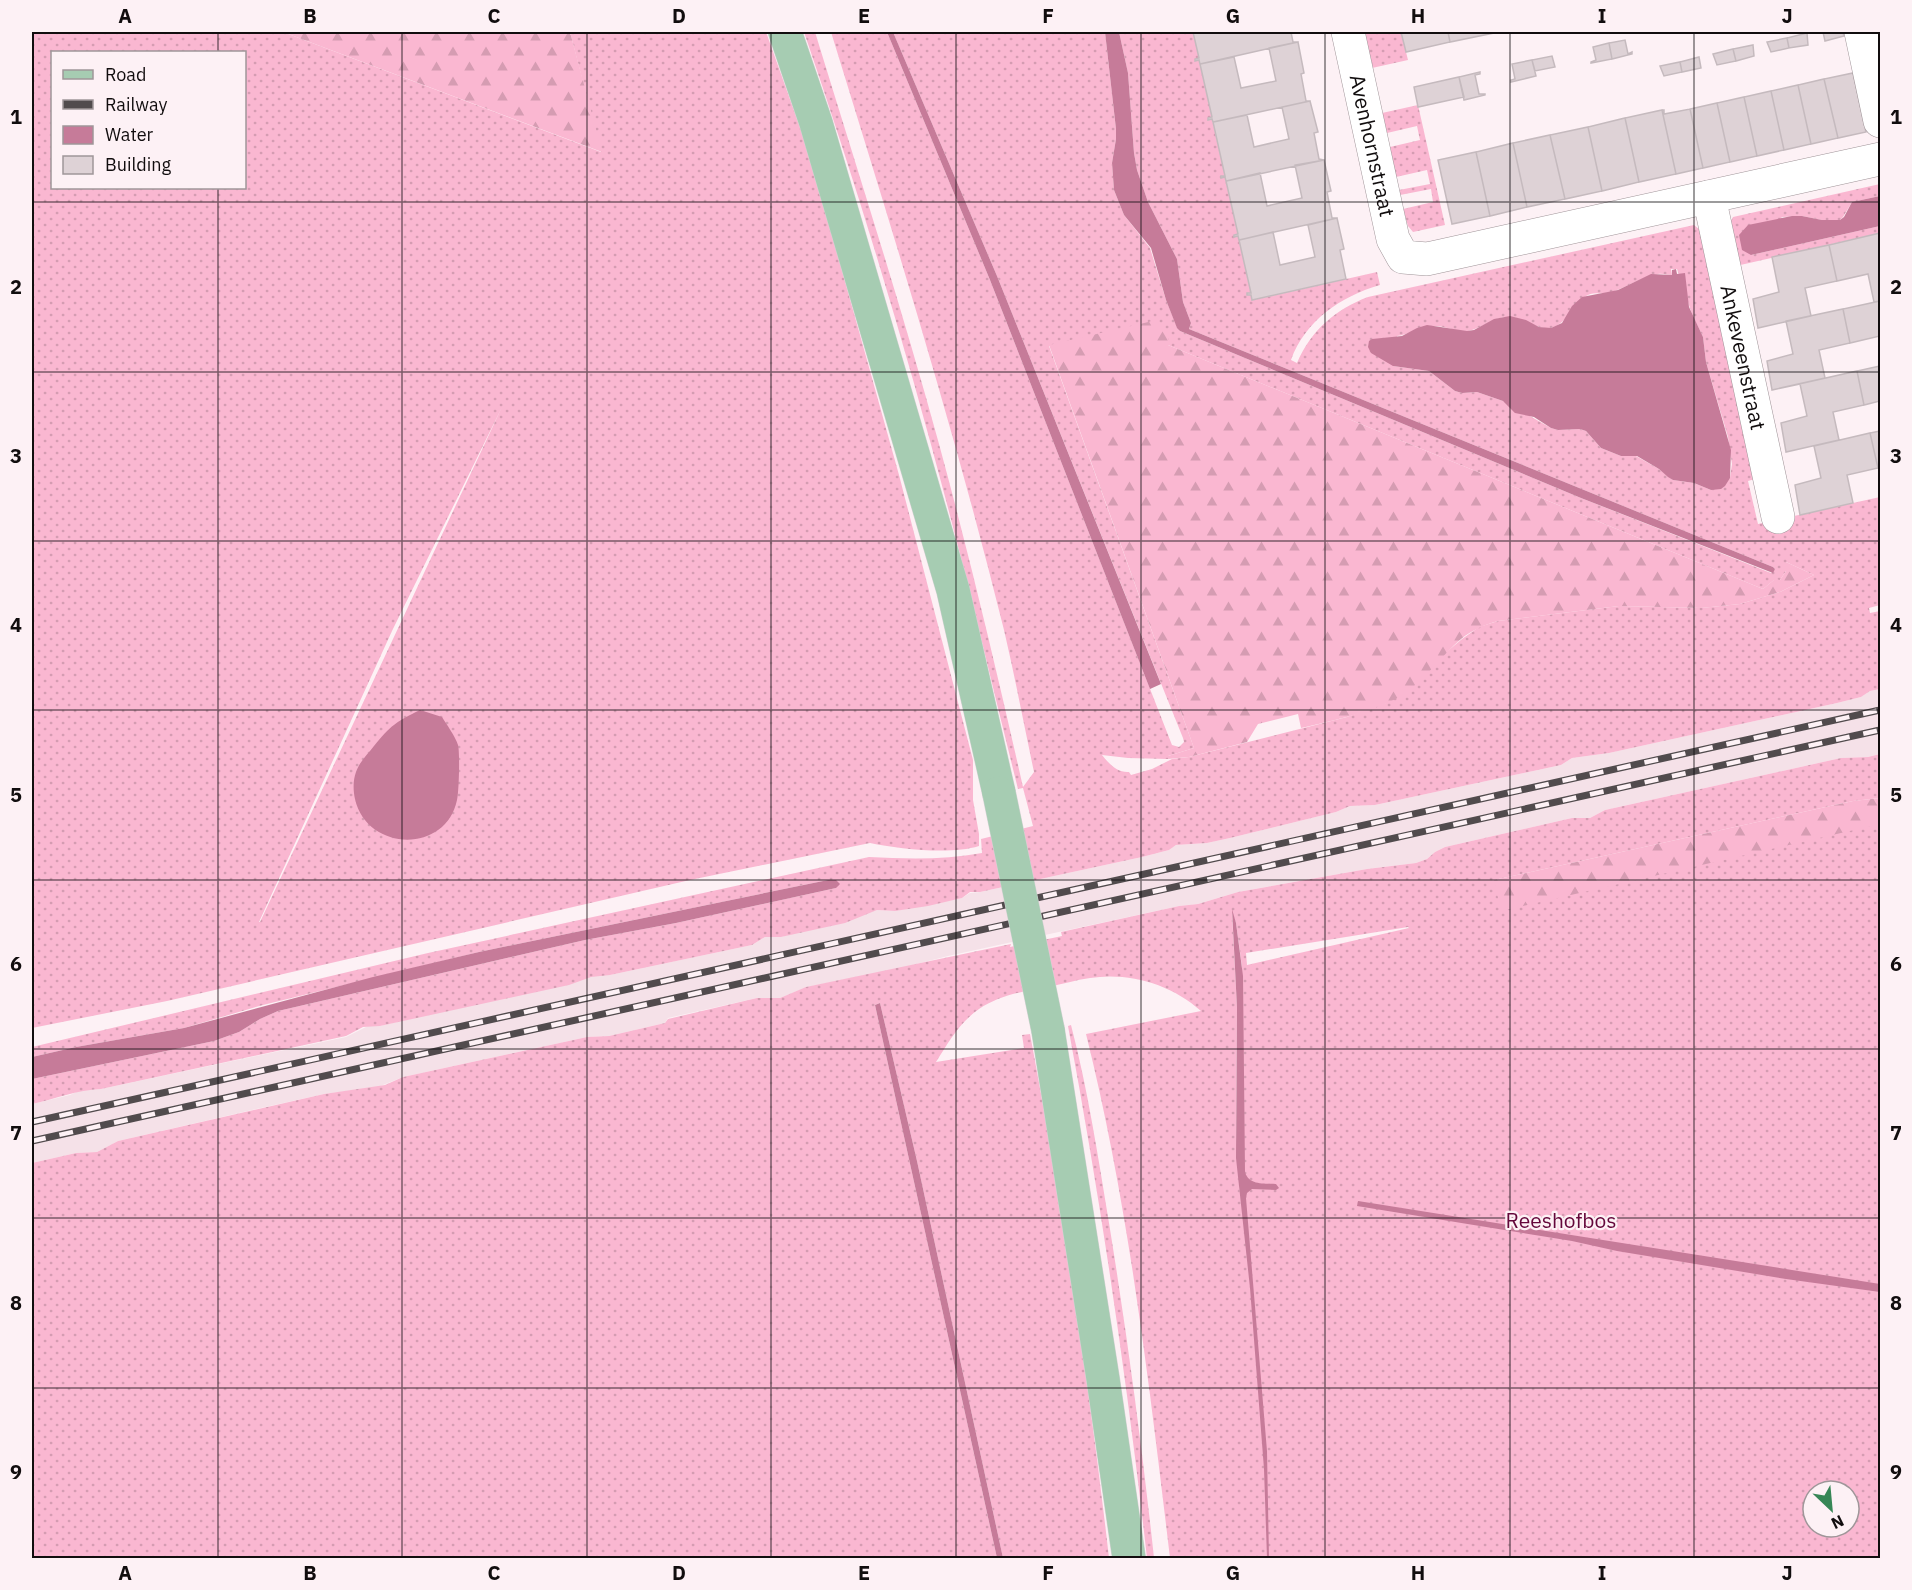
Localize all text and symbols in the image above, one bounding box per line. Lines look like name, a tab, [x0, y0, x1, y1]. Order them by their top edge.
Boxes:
text: A	[118, 2, 132, 29]
text: B	[303, 2, 317, 29]
text: C	[487, 2, 501, 29]
text: D	[672, 2, 686, 29]
text: E	[858, 2, 870, 29]
text: F	[1042, 2, 1054, 29]
text: G	[1226, 2, 1240, 29]
text: H	[1411, 2, 1425, 29]
text: I	[1598, 2, 1606, 29]
text: J	[1781, 2, 1793, 29]
legend	[51, 51, 246, 189]
text: Road	[105, 63, 146, 86]
street label: Avenhornstraat	[1344, 72, 1402, 219]
text: Railway	[105, 93, 167, 116]
text: 1	[10, 103, 22, 130]
text: 1	[1890, 103, 1902, 130]
text: Water	[105, 123, 154, 146]
text: Building	[105, 153, 172, 176]
text: 2	[10, 273, 22, 300]
text: 2	[1890, 273, 1902, 300]
street label: Ankeveenstraat	[1714, 282, 1773, 432]
text: 3	[10, 442, 22, 469]
text: 3	[1890, 442, 1902, 469]
text: 4	[10, 611, 22, 638]
text: 4	[1890, 611, 1902, 638]
text: 5	[10, 781, 22, 808]
text: 5	[1890, 781, 1902, 808]
text: 6	[10, 950, 22, 977]
text: 6	[1890, 950, 1902, 977]
text: 7	[10, 1119, 22, 1146]
text: 7	[1890, 1119, 1902, 1146]
park label: Reeshofbos	[1506, 1206, 1616, 1234]
text: 8	[10, 1289, 22, 1316]
text: 8	[1890, 1289, 1902, 1316]
text: 9	[10, 1458, 22, 1485]
text: 9	[1890, 1458, 1902, 1485]
north arrow	[1801, 1479, 1861, 1539]
text: N	[1828, 1511, 1847, 1534]
text: A	[118, 1559, 132, 1586]
text: B	[303, 1559, 317, 1586]
text: C	[487, 1559, 501, 1586]
text: D	[672, 1559, 686, 1586]
text: E	[858, 1559, 870, 1586]
text: F	[1042, 1559, 1054, 1586]
text: G	[1226, 1559, 1240, 1586]
text: H	[1411, 1559, 1425, 1586]
text: I	[1598, 1559, 1606, 1586]
text: J	[1781, 1559, 1793, 1586]

